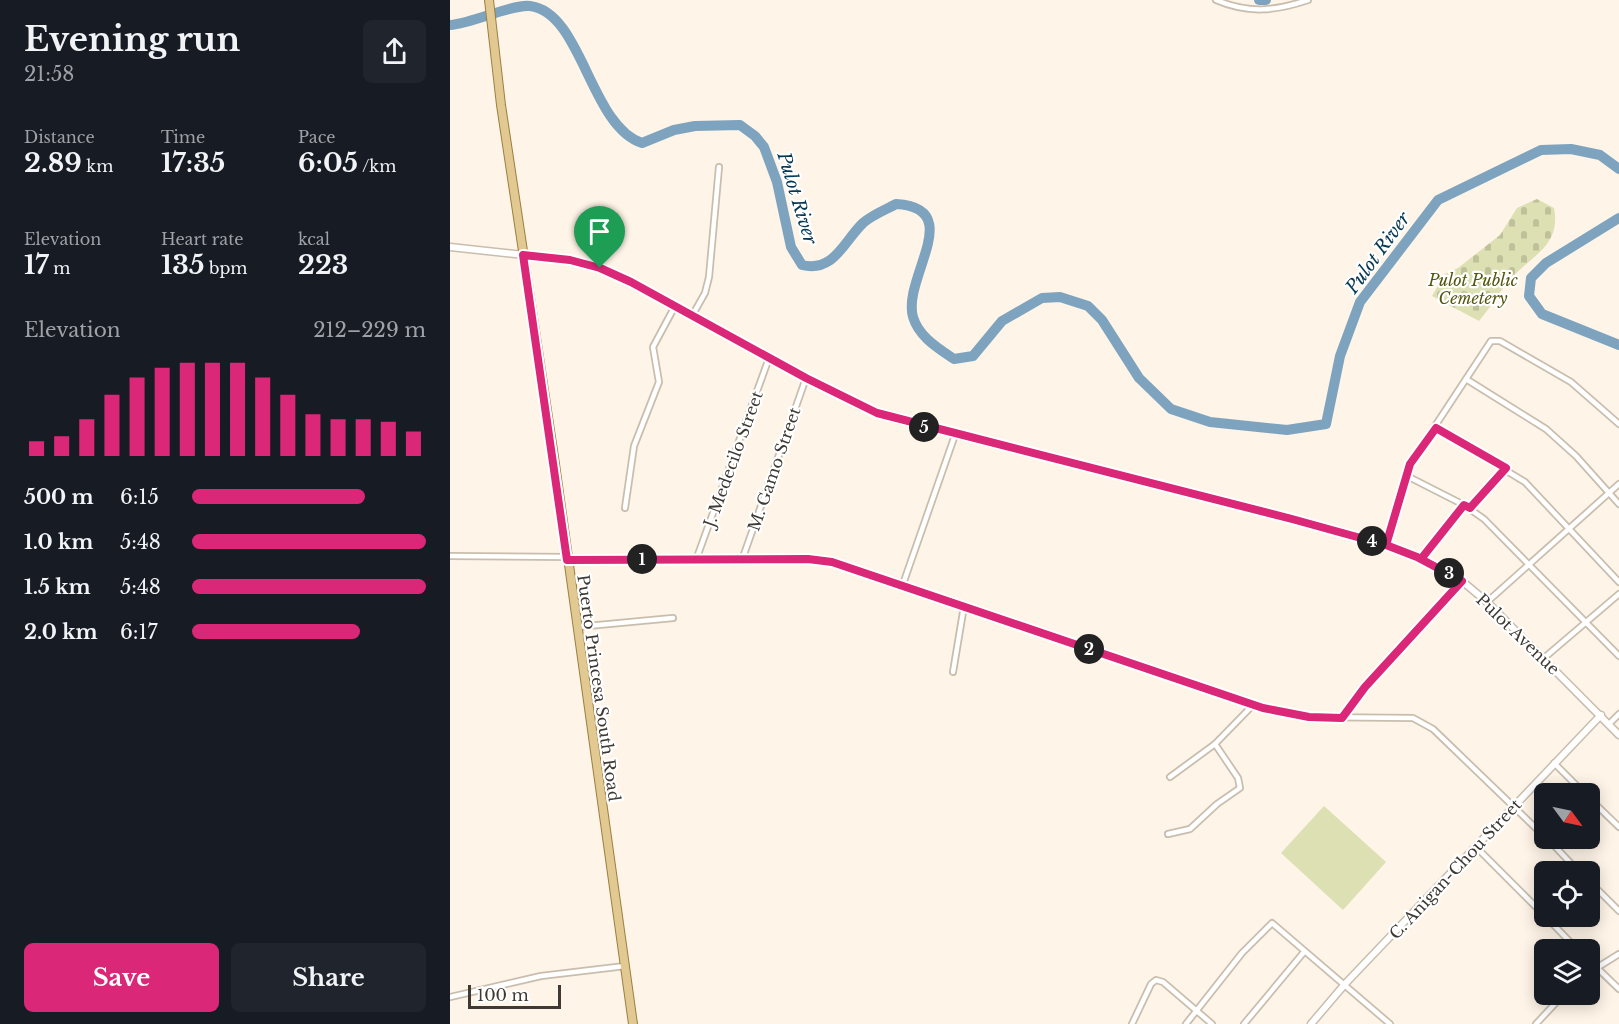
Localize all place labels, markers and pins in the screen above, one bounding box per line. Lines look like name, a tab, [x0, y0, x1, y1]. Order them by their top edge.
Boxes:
pin	[574, 206, 625, 268]
pin: 5	[909, 412, 939, 442]
pin: 4	[1357, 526, 1387, 556]
pin: 1	[627, 544, 657, 574]
pin: 3	[1434, 558, 1464, 588]
pin: 2	[1074, 634, 1104, 664]

